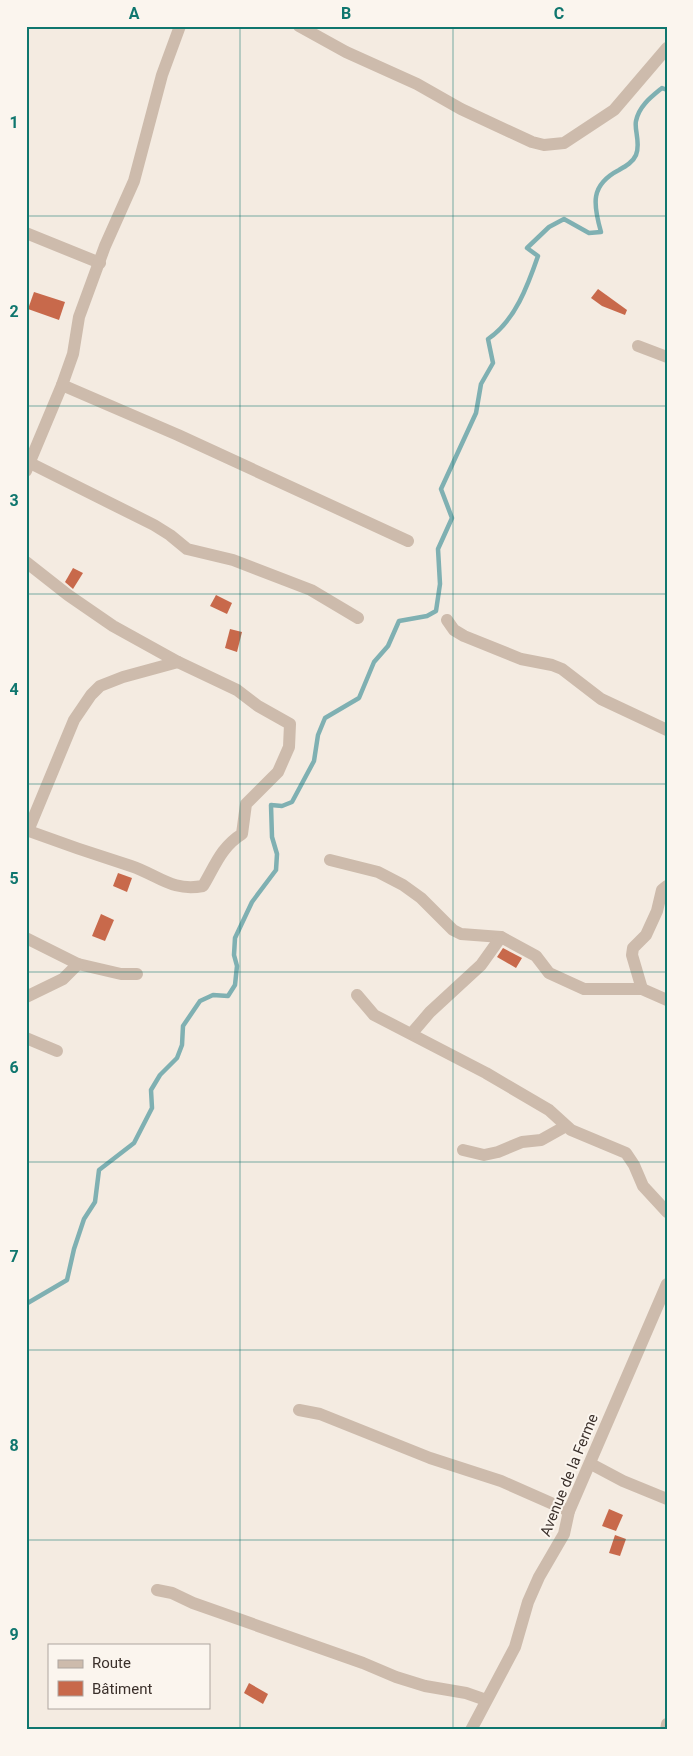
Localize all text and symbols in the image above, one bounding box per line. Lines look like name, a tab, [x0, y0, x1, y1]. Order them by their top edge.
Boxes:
text: A	[129, 4, 140, 23]
text: B	[341, 4, 351, 23]
text: C	[554, 4, 564, 23]
text: 1	[9, 113, 19, 132]
text: 2	[9, 302, 19, 321]
text: 3	[9, 491, 19, 510]
text: 4	[9, 680, 19, 699]
text: 5	[9, 869, 19, 888]
text: 6	[9, 1058, 19, 1077]
text: 7	[9, 1247, 19, 1266]
street label: Avenue de la Ferme	[536, 1411, 602, 1539]
text: 8	[9, 1436, 19, 1455]
text: 9	[9, 1625, 19, 1644]
legend	[48, 1644, 210, 1708]
text: Route	[92, 1654, 131, 1672]
text: Bâtiment	[92, 1680, 152, 1698]

